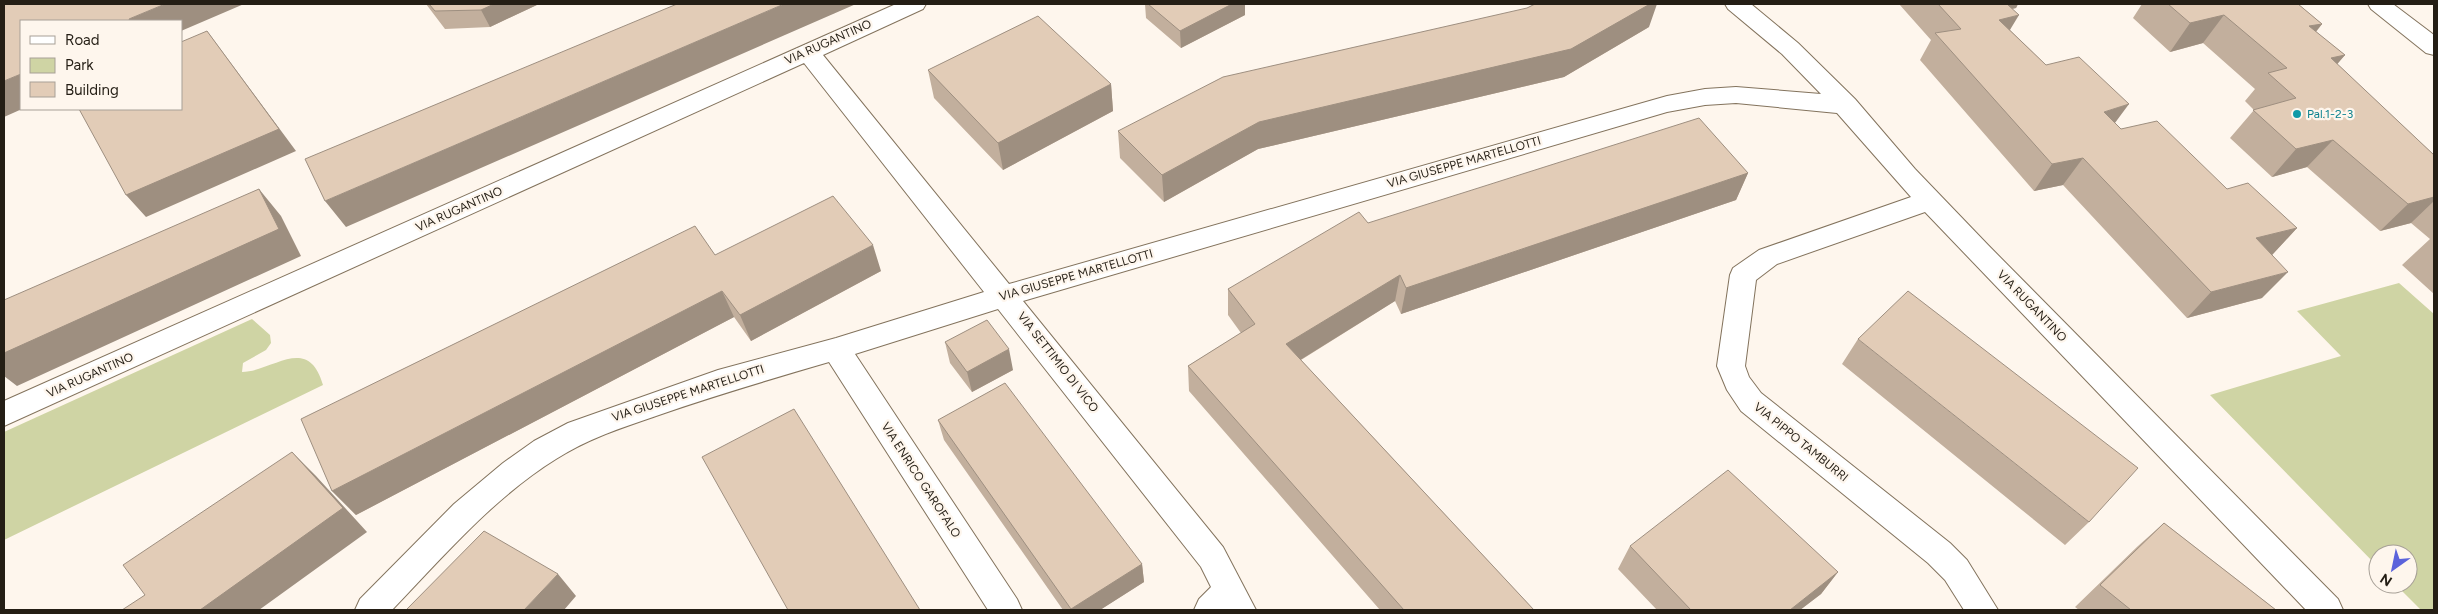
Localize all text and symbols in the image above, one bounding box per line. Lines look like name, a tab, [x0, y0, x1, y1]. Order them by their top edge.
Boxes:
street label: VIA RUGANTINO	[782, 17, 874, 67]
legend	[20, 20, 182, 110]
text: Road	[65, 31, 100, 49]
text: Park	[65, 56, 94, 74]
text: Building	[65, 81, 119, 99]
place label: Pal.1-2-3	[2307, 107, 2353, 121]
marker: Pal.1-2-3	[2291, 108, 2303, 120]
street label: VIA GIUSEPPE MARTELLOTTI	[1386, 133, 1542, 191]
street label: VIA RUGANTINO	[413, 184, 505, 234]
street label: VIA GIUSEPPE MARTELLOTTI	[998, 246, 1154, 304]
street label: VIA RUGANTINO	[1994, 267, 2070, 345]
street label: VIA SETTIMIO DI VICO	[1015, 309, 1101, 415]
street label: VIA RUGANTINO	[44, 350, 136, 400]
street label: VIA GIUSEPPE MARTELLOTTI	[610, 362, 766, 424]
street label: VIA PIPPO TAMBURRI	[1751, 400, 1851, 484]
street label: VIA ENRICO GAROFALO	[878, 420, 964, 540]
north arrow	[2368, 544, 2418, 594]
text: N	[2377, 569, 2395, 590]

